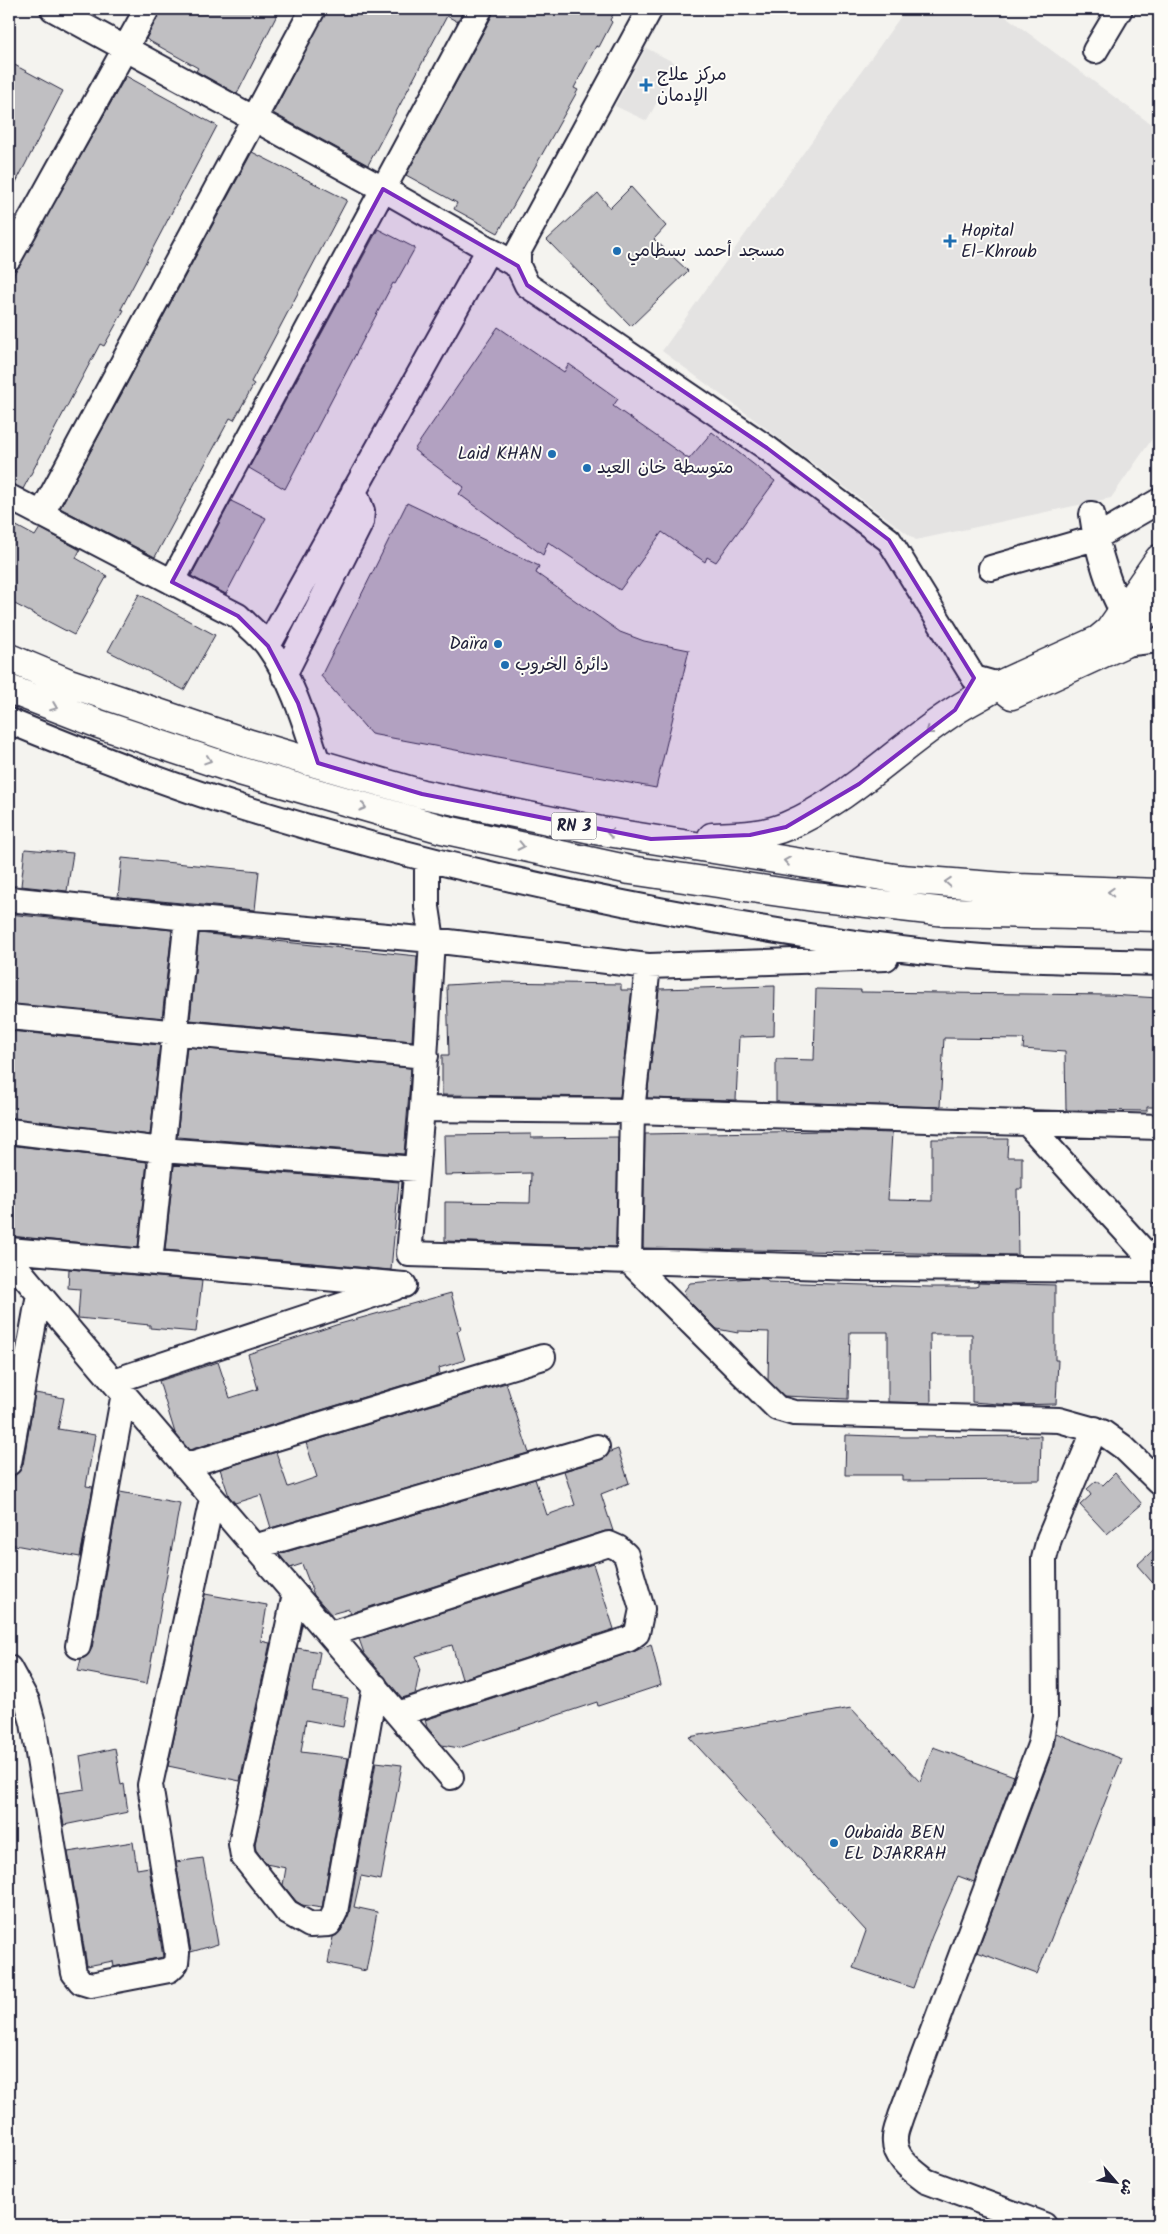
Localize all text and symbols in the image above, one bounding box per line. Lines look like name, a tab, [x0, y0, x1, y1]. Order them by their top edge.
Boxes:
place label: مركز علاج الإدمان	[657, 61, 727, 111]
marker: مركز علاج الإدمان	[639, 78, 653, 92]
place label: Hopital El-Khroub	[961, 217, 1037, 267]
marker: Hopital El-Khroub	[943, 234, 957, 248]
place label: مسجد أحمد بسطامي	[627, 237, 785, 266]
marker: مسجد أحمد بسطامي	[611, 245, 623, 257]
place label: Laid KHAN	[457, 440, 542, 469]
marker: Laid KHAN	[546, 448, 558, 460]
place label: متوسطة خان العيد	[597, 454, 734, 483]
marker: متوسطة خان العيد	[581, 462, 593, 474]
place label: Daïra	[449, 630, 488, 659]
marker: Daïra	[492, 638, 504, 650]
place label: دائرة الخروب	[515, 651, 609, 680]
marker: دائرة الخروب	[499, 659, 511, 671]
one-way arrow	[49, 700, 58, 711]
one-way arrow	[926, 725, 935, 733]
one-way arrow	[203, 754, 211, 764]
one-way arrow	[359, 801, 367, 811]
road number: RN 3	[552, 812, 596, 839]
one-way arrow	[605, 828, 614, 838]
one-way arrow	[516, 841, 525, 851]
one-way arrow	[783, 856, 792, 866]
one-way arrow	[944, 877, 952, 888]
one-way arrow	[1106, 886, 1114, 897]
place label: Oubaida BEN EL DJARRAH	[844, 1819, 947, 1869]
marker: Oubaida BEN EL DJARRAH	[828, 1837, 840, 1849]
north arrow	[1090, 2156, 1140, 2206]
text: ش	[1113, 2176, 1140, 2200]

